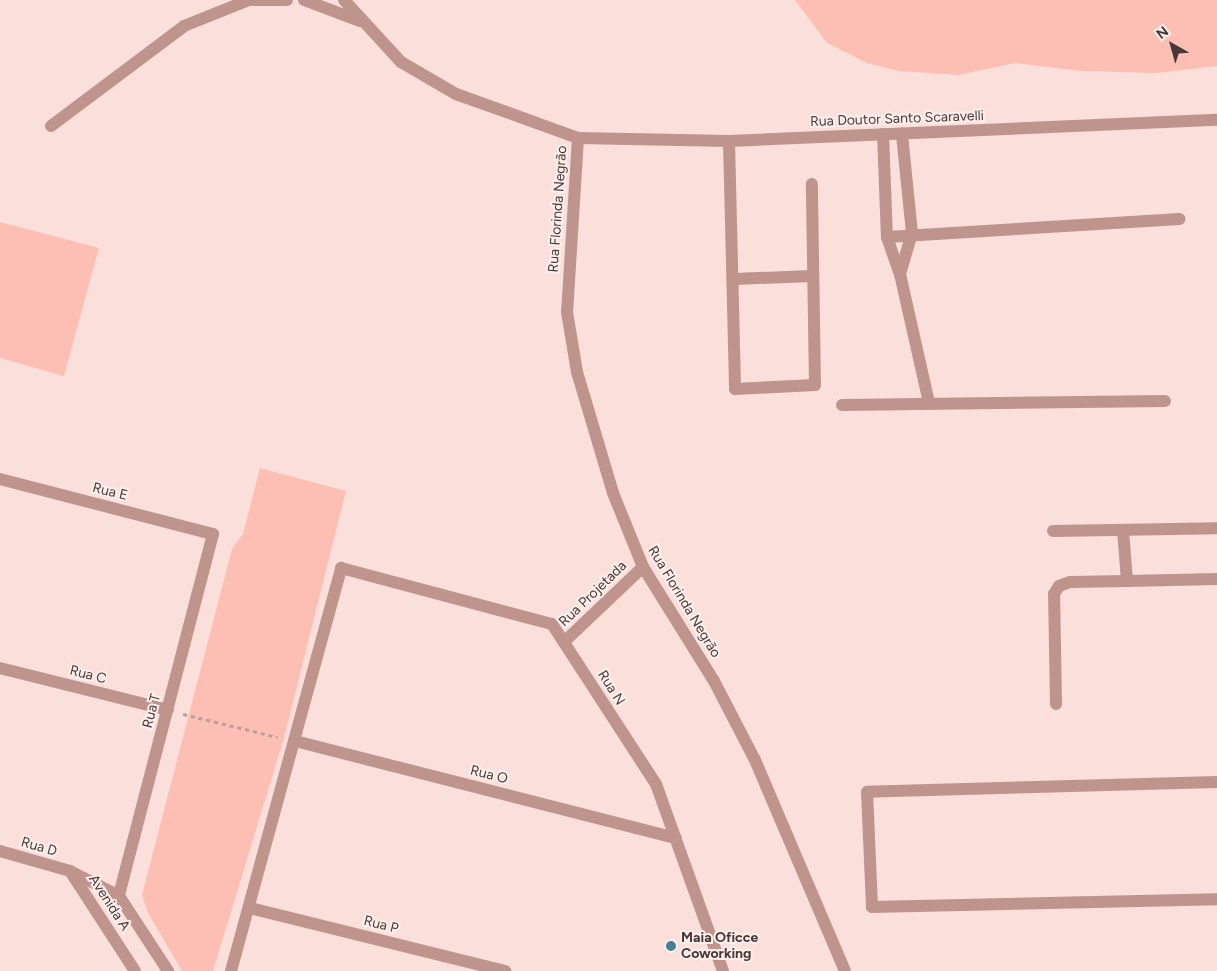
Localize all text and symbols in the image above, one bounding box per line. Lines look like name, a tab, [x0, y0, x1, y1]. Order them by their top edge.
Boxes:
north arrow	[1147, 20, 1197, 70]
text: N	[1153, 23, 1172, 43]
street label: Rua Doutor Santo Scaravelli	[810, 108, 984, 130]
street label: Rua Florinda Negrão	[545, 145, 571, 273]
street label: Rua E	[91, 480, 129, 504]
street label: Rua Florinda Negrão	[644, 543, 724, 661]
street label: Rua Projetada	[556, 558, 630, 630]
street label: Rua C	[68, 662, 108, 688]
street label: Rua N	[594, 667, 628, 709]
street label: Rua T	[139, 692, 165, 730]
street label: Rua O	[469, 762, 509, 788]
street label: Rua D	[19, 834, 59, 860]
street label: Avenida A	[85, 872, 133, 934]
street label: Rua P	[362, 913, 400, 937]
place label: Maia Oficce Coworking	[681, 930, 758, 962]
marker: Maia Oficce Coworking	[665, 940, 677, 952]

